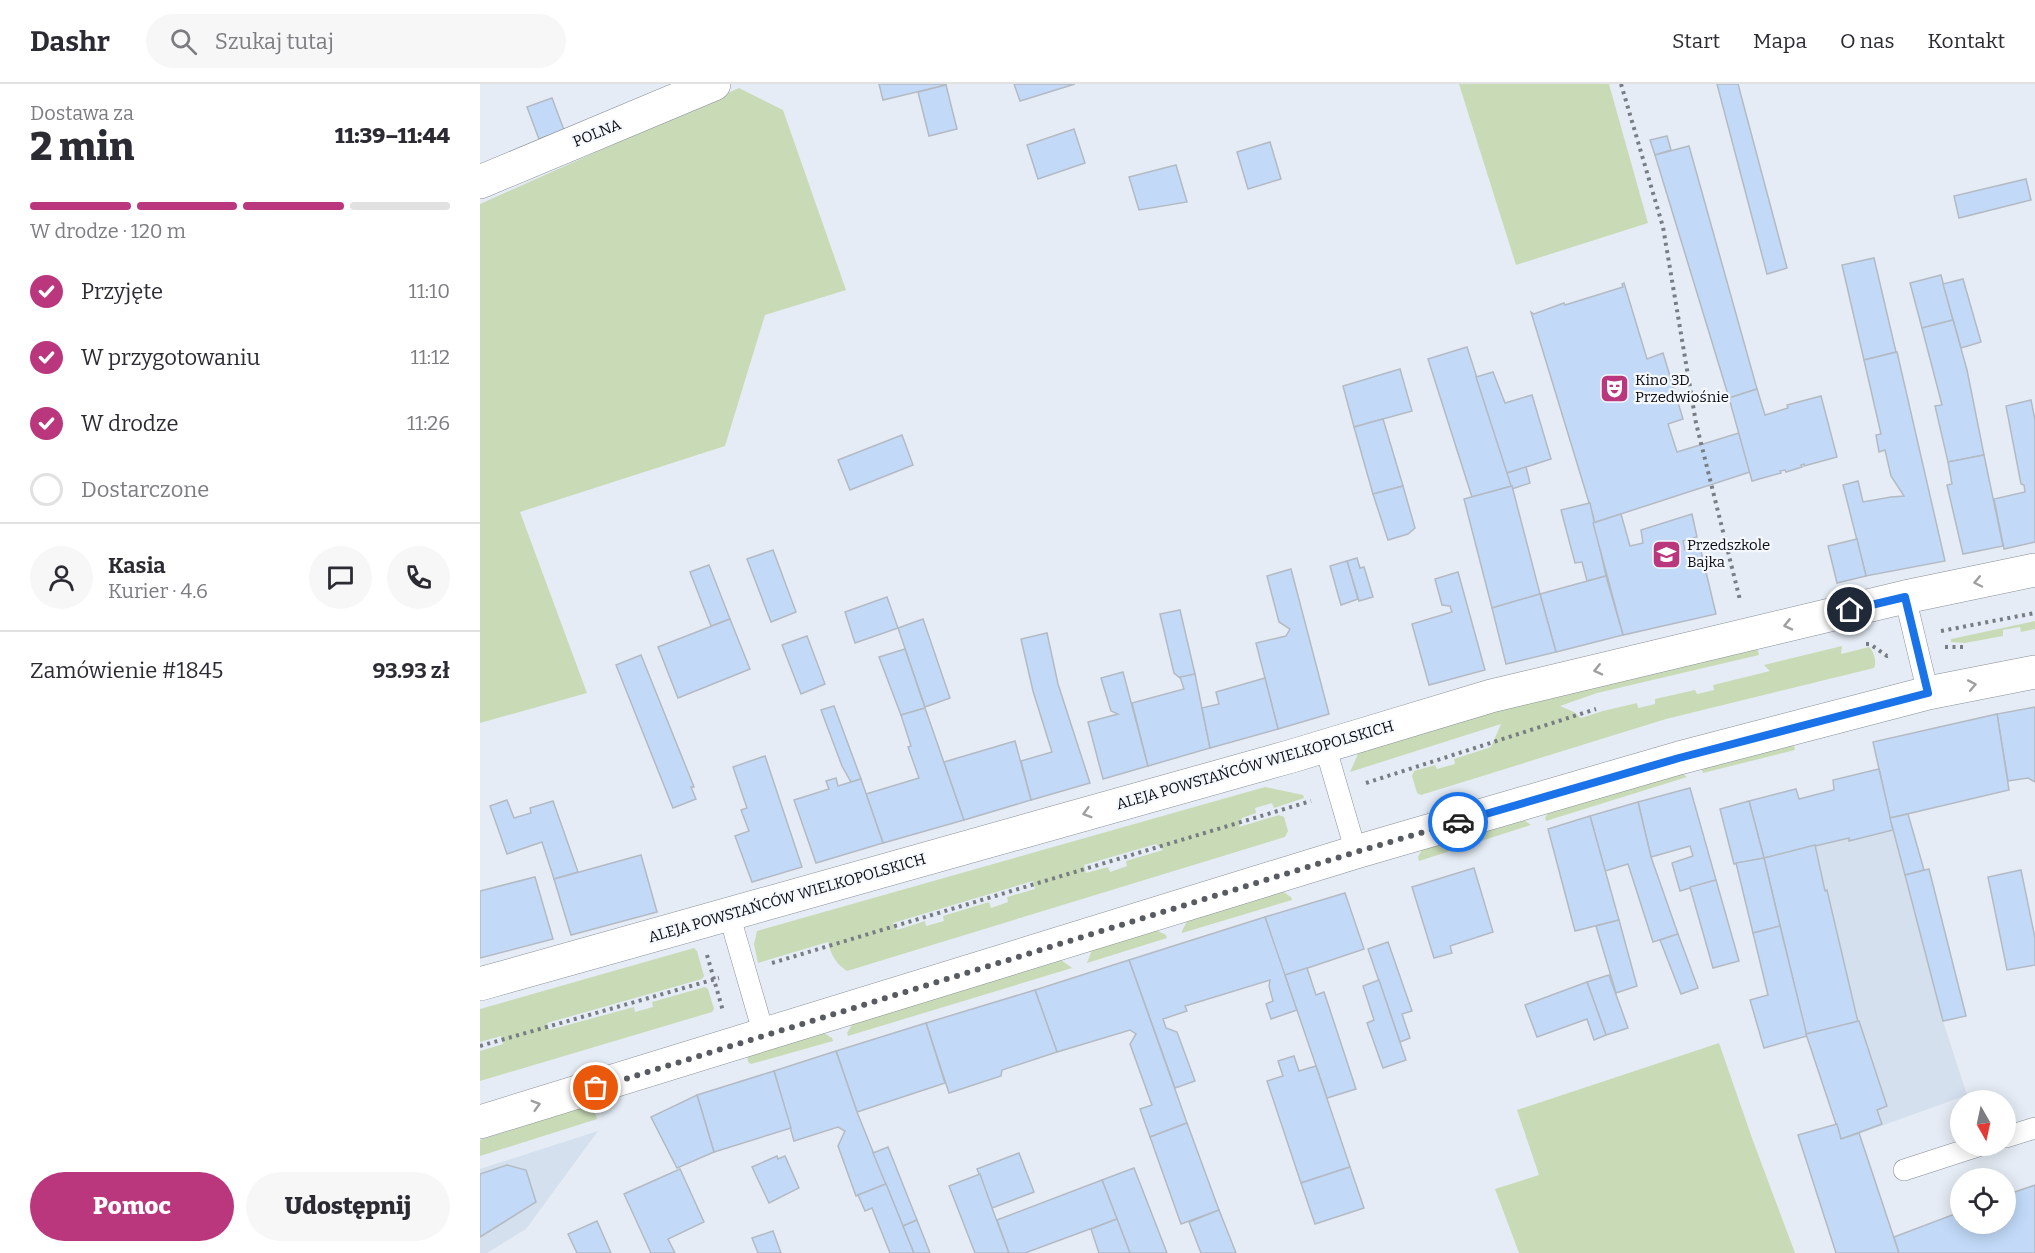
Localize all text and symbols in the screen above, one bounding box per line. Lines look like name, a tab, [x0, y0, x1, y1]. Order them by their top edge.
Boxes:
search box	[146, 14, 566, 68]
text: Dashr	[30, 25, 110, 58]
icon: search	[167, 25, 200, 58]
text: Szukaj tutaj	[215, 28, 334, 55]
text: Start	[1672, 28, 1720, 54]
text: Mapa	[1753, 28, 1807, 54]
text: O nas	[1840, 28, 1895, 54]
text: Kontakt	[1928, 28, 2005, 54]
text: Dostawa za	[30, 101, 134, 125]
street label: POLNA	[570, 115, 624, 151]
text: 11:39–11:44	[335, 122, 450, 149]
text: 2 min	[30, 124, 134, 170]
text: W drodze · 120 m	[30, 219, 186, 243]
icon: check	[30, 275, 63, 308]
text: Przyjęte	[81, 278, 163, 305]
text: 11:10	[409, 279, 450, 303]
icon: check	[30, 341, 63, 374]
text: W przygotowaniu	[81, 344, 260, 371]
text: 11:12	[411, 345, 450, 369]
place label: Kino 3D Przedwiośnie	[1635, 371, 1729, 406]
theatre icon: Kino 3D Przedwiośnie	[1598, 373, 1630, 405]
icon: check	[30, 407, 63, 440]
text: W drodze	[81, 410, 179, 437]
text: 11:26	[407, 411, 450, 435]
text: Dostarczone	[81, 476, 209, 503]
place label: Przedszkole Bajka	[1687, 536, 1770, 571]
school or university icon: Przedszkole Bajka	[1650, 538, 1682, 570]
button: person	[30, 546, 93, 609]
button: chat	[309, 546, 372, 609]
button: phone	[387, 546, 450, 609]
text: Kasia	[108, 552, 166, 579]
one-way arrow	[1973, 575, 1983, 588]
text: Kurier · 4.6	[108, 579, 208, 603]
pin	[1824, 584, 1875, 635]
icon: home	[1833, 593, 1866, 626]
one-way arrow	[1783, 618, 1793, 631]
text: Zamówienie #1845	[30, 657, 223, 684]
text: 93.93 zł	[372, 657, 450, 684]
one-way arrow	[1593, 663, 1603, 676]
one-way arrow	[1967, 679, 1977, 692]
street label: ALEJA POWSTAŃCÓW WIELKOPOLSKICH	[1114, 717, 1396, 813]
courier	[1428, 792, 1488, 852]
one-way arrow	[1082, 806, 1093, 818]
icon: car	[1442, 806, 1475, 839]
street label: ALEJA POWSTAŃCÓW WIELKOPOLSKICH	[646, 850, 928, 946]
pin	[570, 1062, 621, 1113]
icon: bag	[579, 1071, 612, 1104]
north arrow	[1950, 1090, 2016, 1156]
map controls	[1950, 1090, 2016, 1234]
one-way arrow	[530, 1100, 541, 1112]
button: locate	[1950, 1168, 2016, 1234]
button: Pomoc	[30, 1172, 234, 1241]
button: Udostępnij	[246, 1172, 450, 1241]

